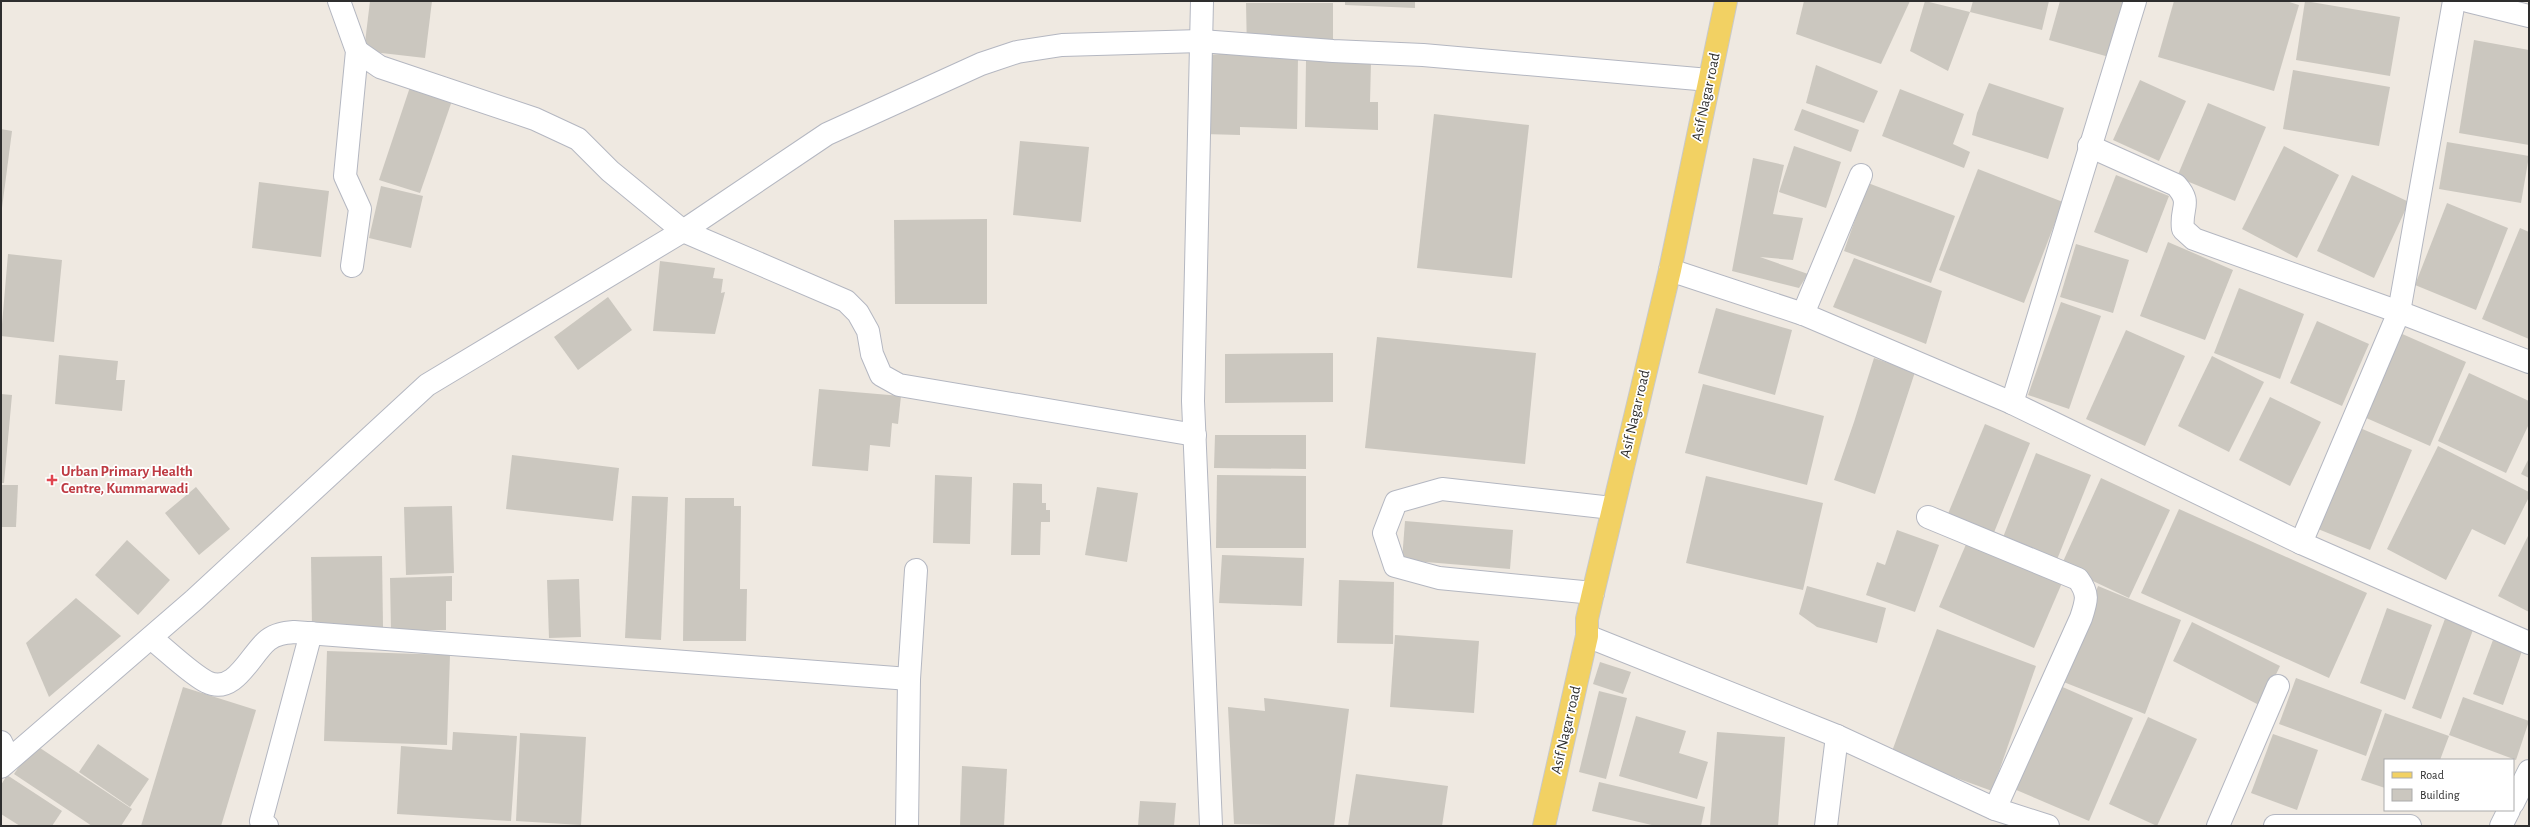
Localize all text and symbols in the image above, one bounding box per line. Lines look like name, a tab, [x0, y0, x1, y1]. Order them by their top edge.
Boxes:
street label: Asif Nagar road	[1689, 51, 1723, 142]
street label: Asif Nagar road	[1618, 368, 1652, 459]
place label: Urban Primary Health Centre, Kummarwadi	[61, 464, 193, 496]
marker: Urban Primary Health Centre, Kummarwadi	[46, 474, 58, 486]
street label: Asif Nagar road	[1549, 684, 1583, 775]
legend	[2384, 759, 2514, 811]
text: Road	[2420, 769, 2444, 781]
text: Building	[2420, 789, 2460, 801]

